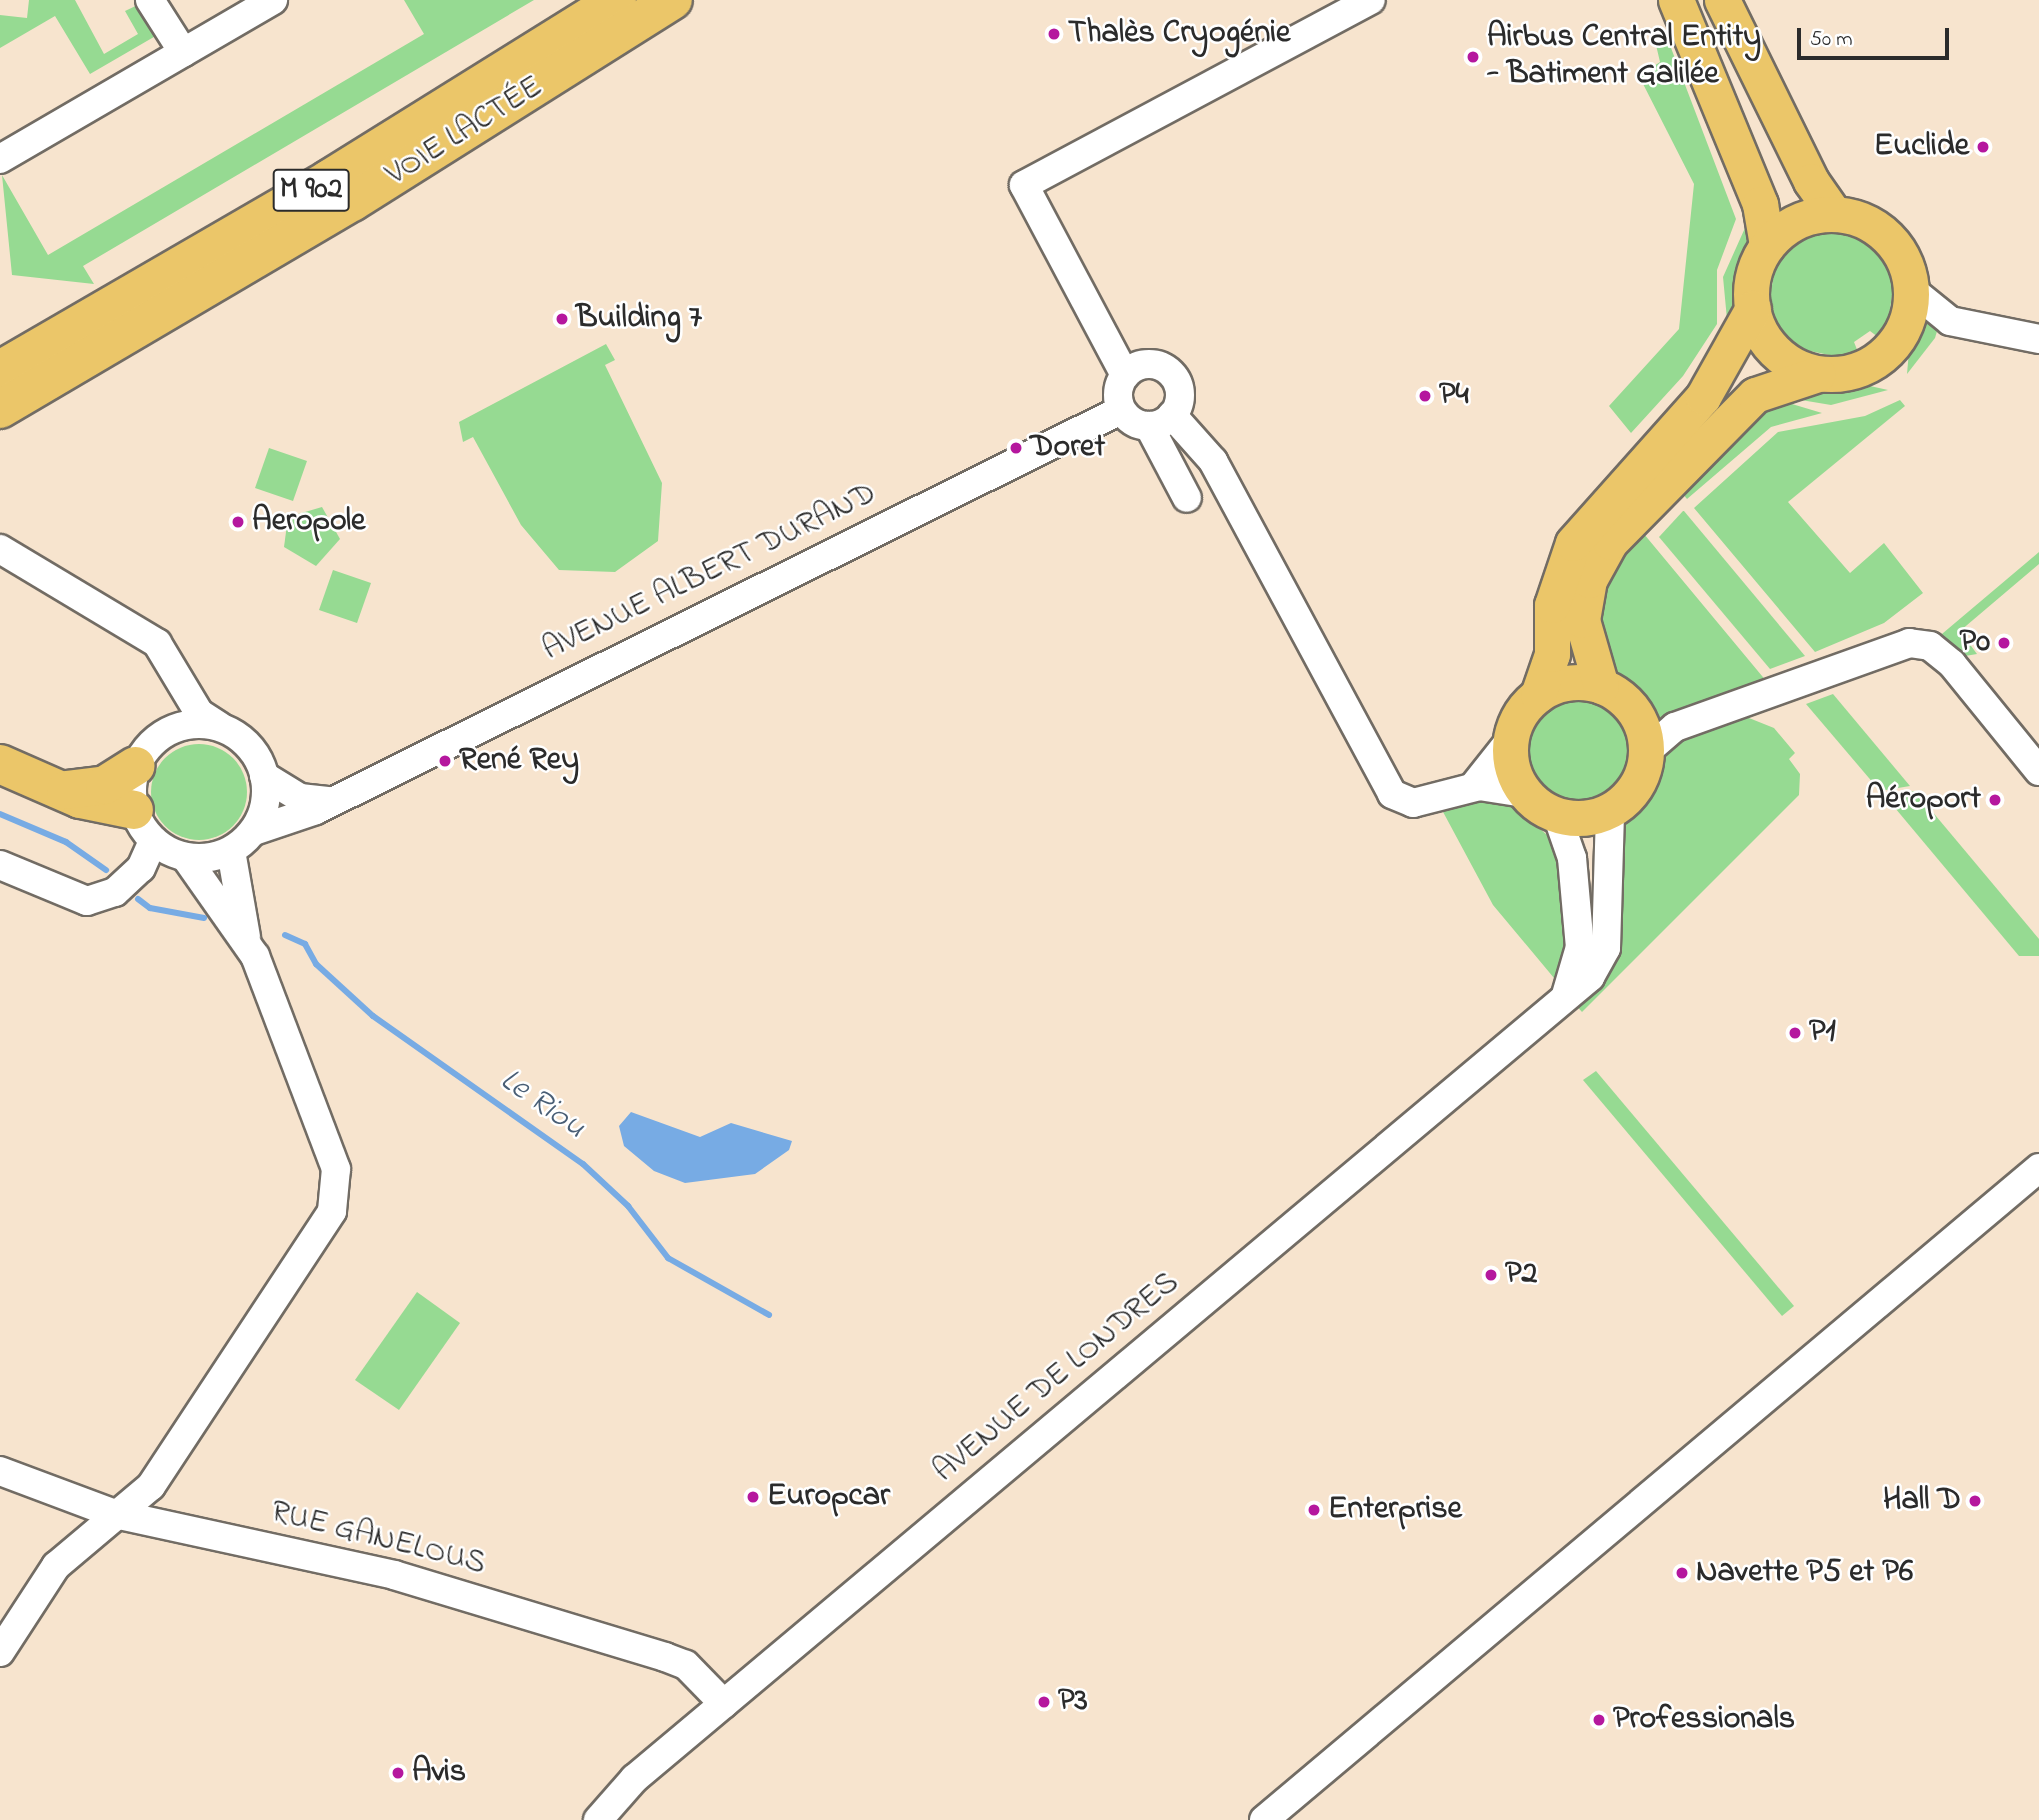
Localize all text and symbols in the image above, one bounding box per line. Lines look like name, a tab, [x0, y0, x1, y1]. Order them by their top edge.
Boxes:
scale bar	[1801, 14, 1953, 58]
place label: Thalès Cryogénie	[1068, 15, 1290, 53]
place label: Airbus Central Entity - Batiment Galilée	[1487, 20, 1761, 95]
text: 50 m	[1810, 25, 1853, 55]
marker: Thalès Cryogénie	[1046, 26, 1062, 42]
marker: Airbus Central Entity - Batiment Galilée	[1465, 49, 1481, 65]
street label: VOIE LACTÉE	[380, 69, 550, 195]
place label: Euclide	[1874, 128, 1969, 166]
marker: Euclide	[1975, 139, 1991, 155]
road number: M 902	[272, 164, 350, 216]
place label: Building 7	[576, 300, 702, 338]
marker: Building 7	[554, 311, 570, 327]
place label: P4	[1439, 377, 1469, 415]
marker: P4	[1417, 388, 1433, 404]
place label: Doret	[1030, 429, 1105, 467]
marker: Doret	[1008, 440, 1024, 456]
street label: AVENUE ALBERT DURAND	[537, 476, 883, 670]
place label: Aeropole	[252, 503, 365, 541]
marker: Aeropole	[230, 514, 246, 530]
place label: P0	[1960, 624, 1990, 662]
marker: P0	[1996, 635, 2012, 651]
place label: René Rey	[459, 742, 579, 780]
marker: René Rey	[437, 753, 453, 769]
place label: Aéroport	[1866, 781, 1981, 819]
marker: Aéroport	[1987, 792, 2003, 808]
place label: P1	[1809, 1014, 1836, 1052]
marker: P1	[1787, 1025, 1803, 1041]
water label: Le Riou	[492, 1061, 592, 1149]
place label: P2	[1505, 1256, 1538, 1294]
street label: AVENUE DE LONDRES	[927, 1264, 1187, 1492]
marker: P2	[1483, 1267, 1499, 1283]
place label: Europcar	[767, 1478, 890, 1516]
place label: Hall D	[1883, 1482, 1961, 1520]
marker: Europcar	[745, 1489, 761, 1505]
place label: Enterprise	[1328, 1491, 1462, 1529]
marker: Hall D	[1967, 1493, 1983, 1509]
street label: RUE GANELOUS	[267, 1494, 489, 1584]
marker: Enterprise	[1306, 1502, 1322, 1518]
place label: Navette P5 et P6	[1696, 1554, 1913, 1592]
marker: Navette P5 et P6	[1674, 1565, 1690, 1581]
place label: P3	[1058, 1683, 1088, 1721]
marker: P3	[1036, 1694, 1052, 1710]
place label: Professionals	[1613, 1701, 1795, 1739]
marker: Professionals	[1591, 1712, 1607, 1728]
place label: Avis	[412, 1754, 466, 1792]
marker: Avis	[390, 1765, 406, 1781]

